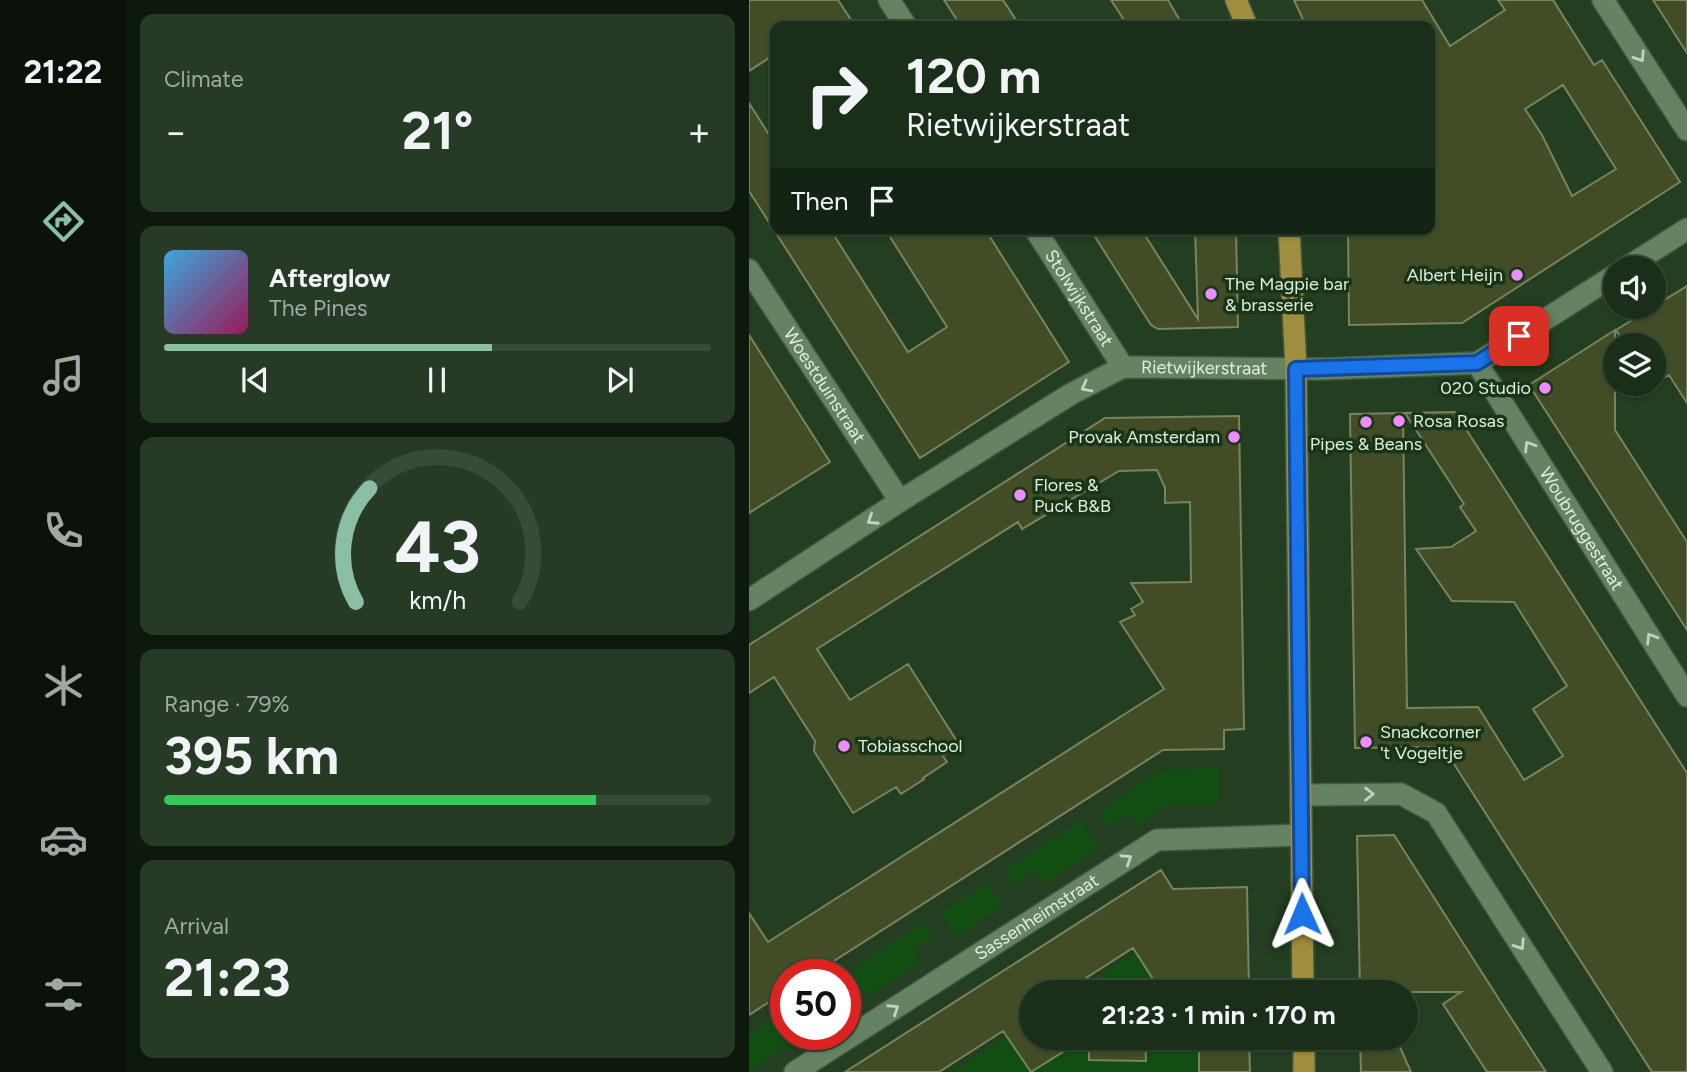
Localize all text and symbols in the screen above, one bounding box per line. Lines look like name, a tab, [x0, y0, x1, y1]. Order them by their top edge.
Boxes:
text: 120 m	[906, 46, 1041, 105]
icon: right	[791, 49, 882, 140]
one-way arrow	[1632, 50, 1645, 63]
text: 21:22	[24, 53, 102, 91]
text: Climate	[164, 65, 243, 93]
text: 21°	[402, 100, 473, 162]
text: Rietwijkerstraat	[906, 106, 1130, 144]
text: −	[164, 109, 188, 155]
text: +	[687, 109, 711, 155]
icon: arrive	[863, 182, 901, 220]
text: Then	[791, 185, 849, 217]
icon: directions	[39, 197, 88, 246]
street label: Stolwijkstraat	[1040, 246, 1118, 351]
map controls	[1603, 256, 1666, 396]
button: sound	[1603, 256, 1666, 319]
text: Afterglow	[269, 262, 391, 294]
place label: Albert Heijn	[1407, 264, 1503, 286]
marker: Albert Heijn	[1509, 267, 1525, 283]
place label: The Magpie bar & brasserie	[1225, 273, 1349, 316]
marker: The Magpie bar & brasserie	[1203, 286, 1219, 302]
text: The Pines	[269, 294, 368, 322]
pin	[1489, 306, 1549, 366]
icon: arrive	[1500, 317, 1538, 355]
street label: Woestduinstraat	[779, 324, 870, 447]
button: layers	[1603, 333, 1666, 396]
icon: music	[39, 351, 88, 400]
street label: Rietwijkerstraat	[1141, 356, 1268, 379]
icon: previous	[236, 361, 274, 399]
icon: pause	[418, 361, 456, 399]
icon: next	[601, 361, 639, 399]
place label: 020 Studio	[1440, 377, 1531, 399]
one-way arrow	[1081, 378, 1093, 392]
marker: 020 Studio	[1537, 380, 1553, 396]
place label: Rosa Rosas	[1413, 410, 1504, 432]
marker: Rosa Rosas	[1391, 413, 1407, 429]
marker: Pipes & Beans	[1358, 414, 1374, 430]
place label: Provak Amsterdam	[1068, 426, 1220, 448]
marker: Provak Amsterdam	[1226, 429, 1242, 445]
place label: Pipes & Beans	[1310, 433, 1422, 455]
one-way arrow	[1524, 440, 1537, 453]
street label: Woubruggestraat	[1535, 463, 1629, 595]
place label: Flores & Puck B&B	[1034, 474, 1111, 517]
marker: Flores & Puck B&B	[1012, 487, 1028, 503]
text: 43	[394, 503, 481, 590]
icon: phone	[39, 506, 88, 555]
one-way arrow	[867, 511, 880, 524]
text: km/h	[409, 585, 466, 615]
one-way arrow	[1646, 633, 1659, 646]
icon: climate	[39, 661, 88, 710]
text: Range · 79%	[164, 690, 290, 718]
place label: Snackcorner 't Vogeltje	[1380, 721, 1481, 764]
text: 395 km	[164, 725, 339, 787]
marker: Snackcorner 't Vogeltje	[1358, 734, 1374, 750]
place label: Tobiasschool	[858, 735, 963, 757]
marker: Tobiasschool	[836, 738, 852, 754]
one-way arrow	[1364, 787, 1375, 802]
icon: car	[39, 815, 88, 864]
one-way arrow	[1119, 855, 1132, 868]
street label: Sassenheimstraat	[971, 869, 1103, 965]
position arrow	[1265, 877, 1339, 951]
text: Arrival	[164, 912, 229, 940]
one-way arrow	[1512, 937, 1525, 950]
text: 21:23	[164, 947, 291, 1009]
speed limit sign: 50	[770, 959, 861, 1050]
icon: filters	[39, 970, 88, 1019]
text: 21:23 · 1 min · 170 m	[1101, 999, 1336, 1031]
one-way arrow	[886, 1004, 899, 1017]

